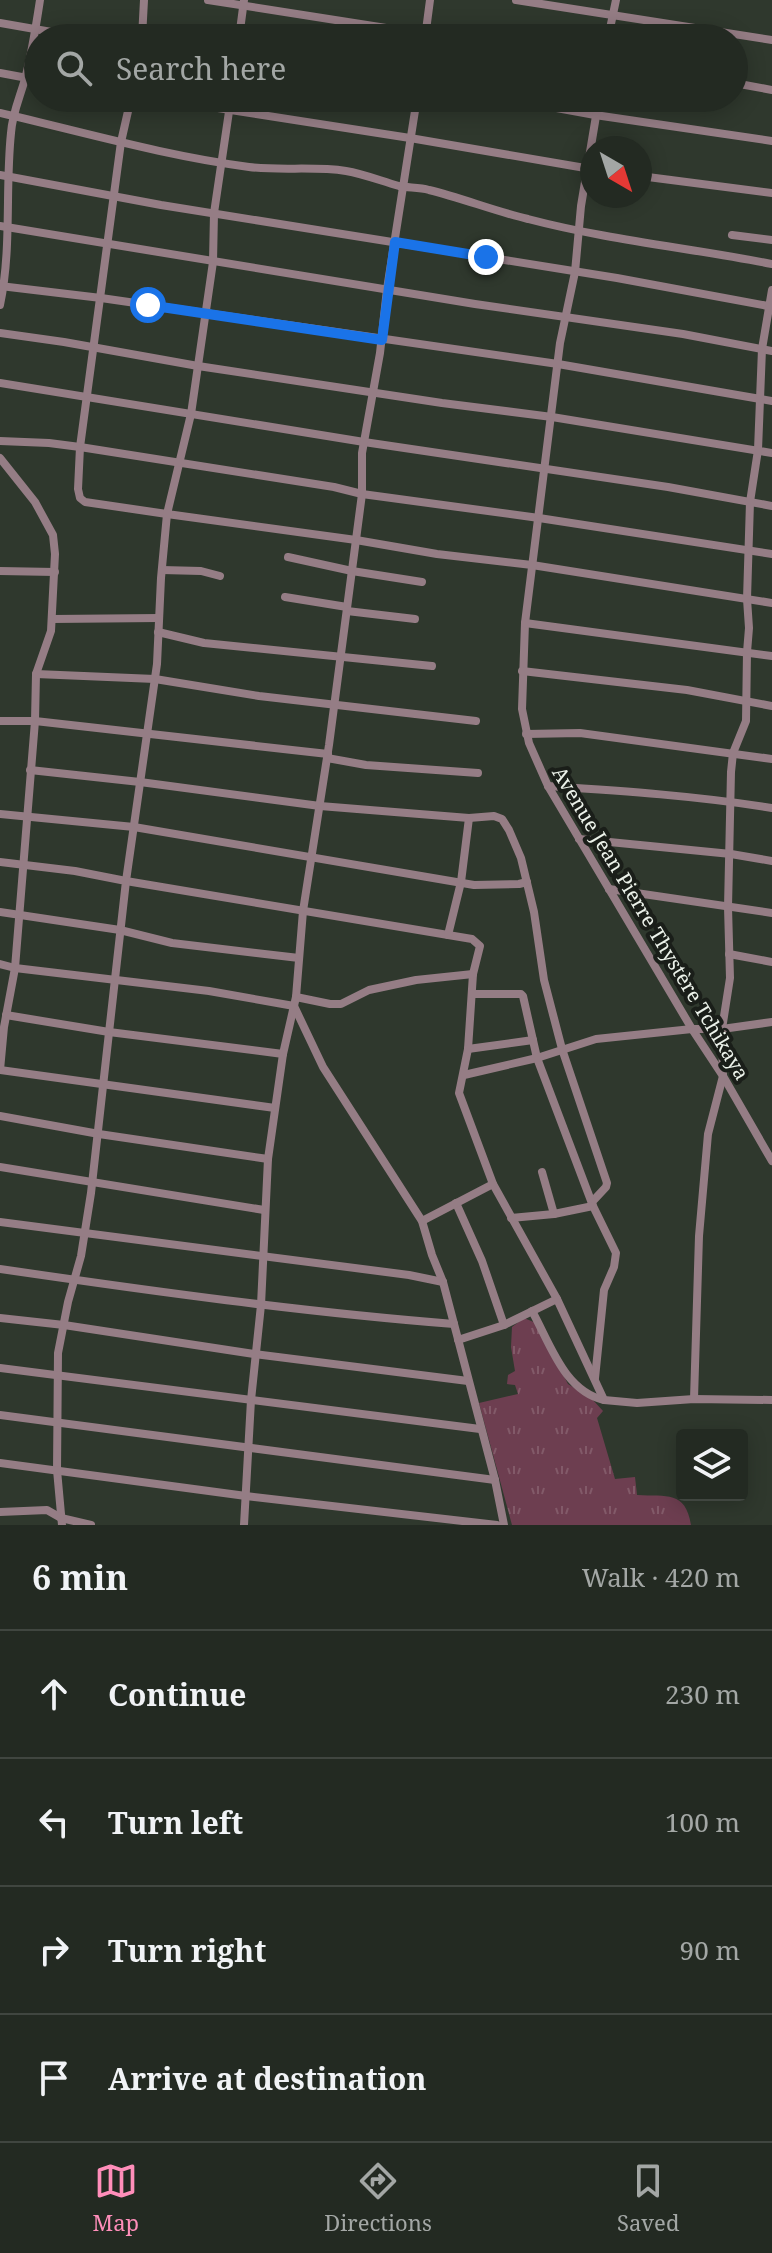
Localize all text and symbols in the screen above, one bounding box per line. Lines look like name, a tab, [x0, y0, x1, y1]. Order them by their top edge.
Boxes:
search box	[24, 24, 748, 112]
icon: search	[52, 46, 96, 90]
text: Search here	[116, 48, 286, 89]
north arrow	[580, 136, 652, 208]
route end	[468, 239, 504, 275]
route start	[130, 287, 166, 323]
street label: Avenue Jean Pierre Thystère Tchikaya	[546, 761, 756, 1085]
map controls	[676, 1429, 748, 1501]
button: layers	[676, 1429, 748, 1501]
text: 6 min	[32, 1554, 128, 1600]
text: Walk · 420 m	[582, 1559, 740, 1595]
icon: ahead	[32, 1672, 76, 1716]
text: Continue	[108, 1674, 246, 1715]
text: 230 m	[665, 1676, 740, 1712]
icon: left	[32, 1800, 76, 1844]
text: Turn left	[108, 1802, 243, 1843]
text: 100 m	[665, 1804, 740, 1840]
icon: right	[32, 1928, 76, 1972]
text: Turn right	[108, 1930, 266, 1971]
text: 90 m	[680, 1932, 740, 1968]
icon: arrive	[32, 2056, 76, 2100]
text: Arrive at destination	[108, 2058, 427, 2099]
tab: Map	[93, 2159, 139, 2237]
tab: Directions	[324, 2159, 432, 2237]
tab: Saved	[617, 2159, 679, 2237]

